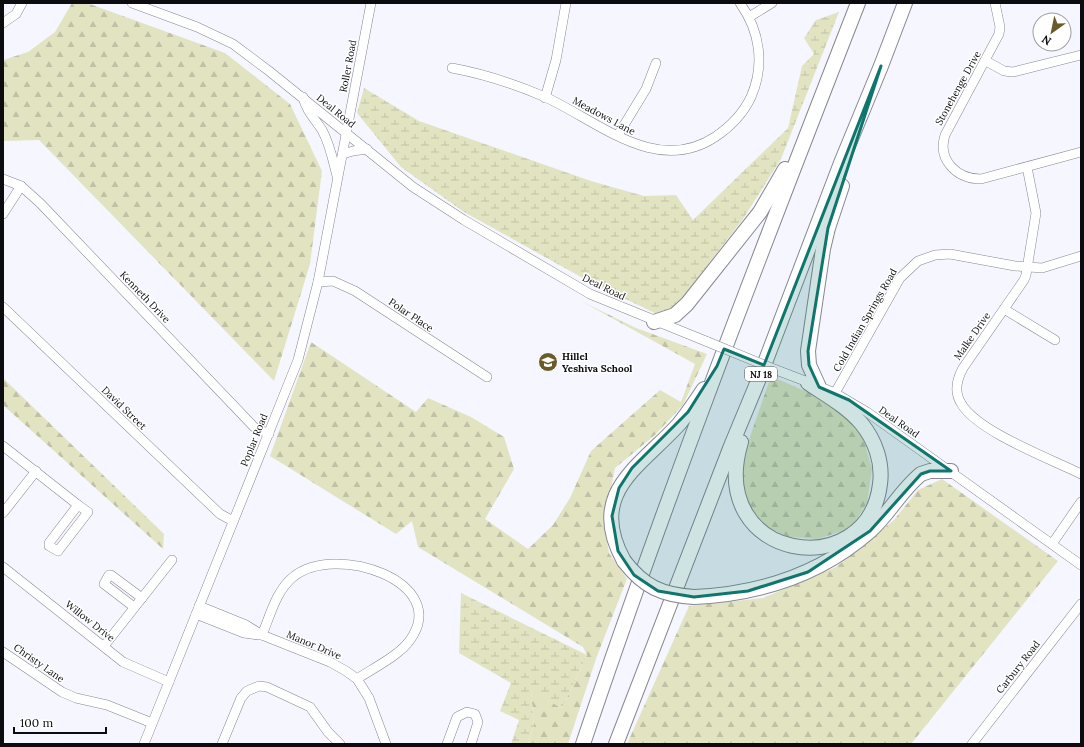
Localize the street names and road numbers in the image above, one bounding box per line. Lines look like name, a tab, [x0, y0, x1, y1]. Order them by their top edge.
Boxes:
street label: Roller Road	[337, 39, 359, 93]
street label: Stonehenge Drive	[932, 48, 984, 127]
street label: Deal Road	[314, 91, 358, 131]
street label: Meadows Lane	[570, 94, 638, 138]
street label: Cold Indian Springs Road	[830, 266, 900, 374]
street label: Kenneth Drive	[117, 268, 173, 326]
street label: Deal Road	[580, 271, 628, 303]
street label: Polar Place	[386, 295, 436, 335]
street label: Malke Drive	[951, 309, 994, 362]
road number: NJ 18	[745, 367, 777, 381]
street label: David Street	[99, 383, 149, 433]
street label: Deal Road	[876, 403, 922, 441]
street label: Poplar Road	[238, 412, 270, 468]
street label: Willow Drive	[63, 598, 118, 645]
street label: Manor Drive	[285, 628, 344, 663]
street label: Carbury Road	[993, 638, 1043, 696]
street label: Christy Lane	[11, 641, 67, 686]

